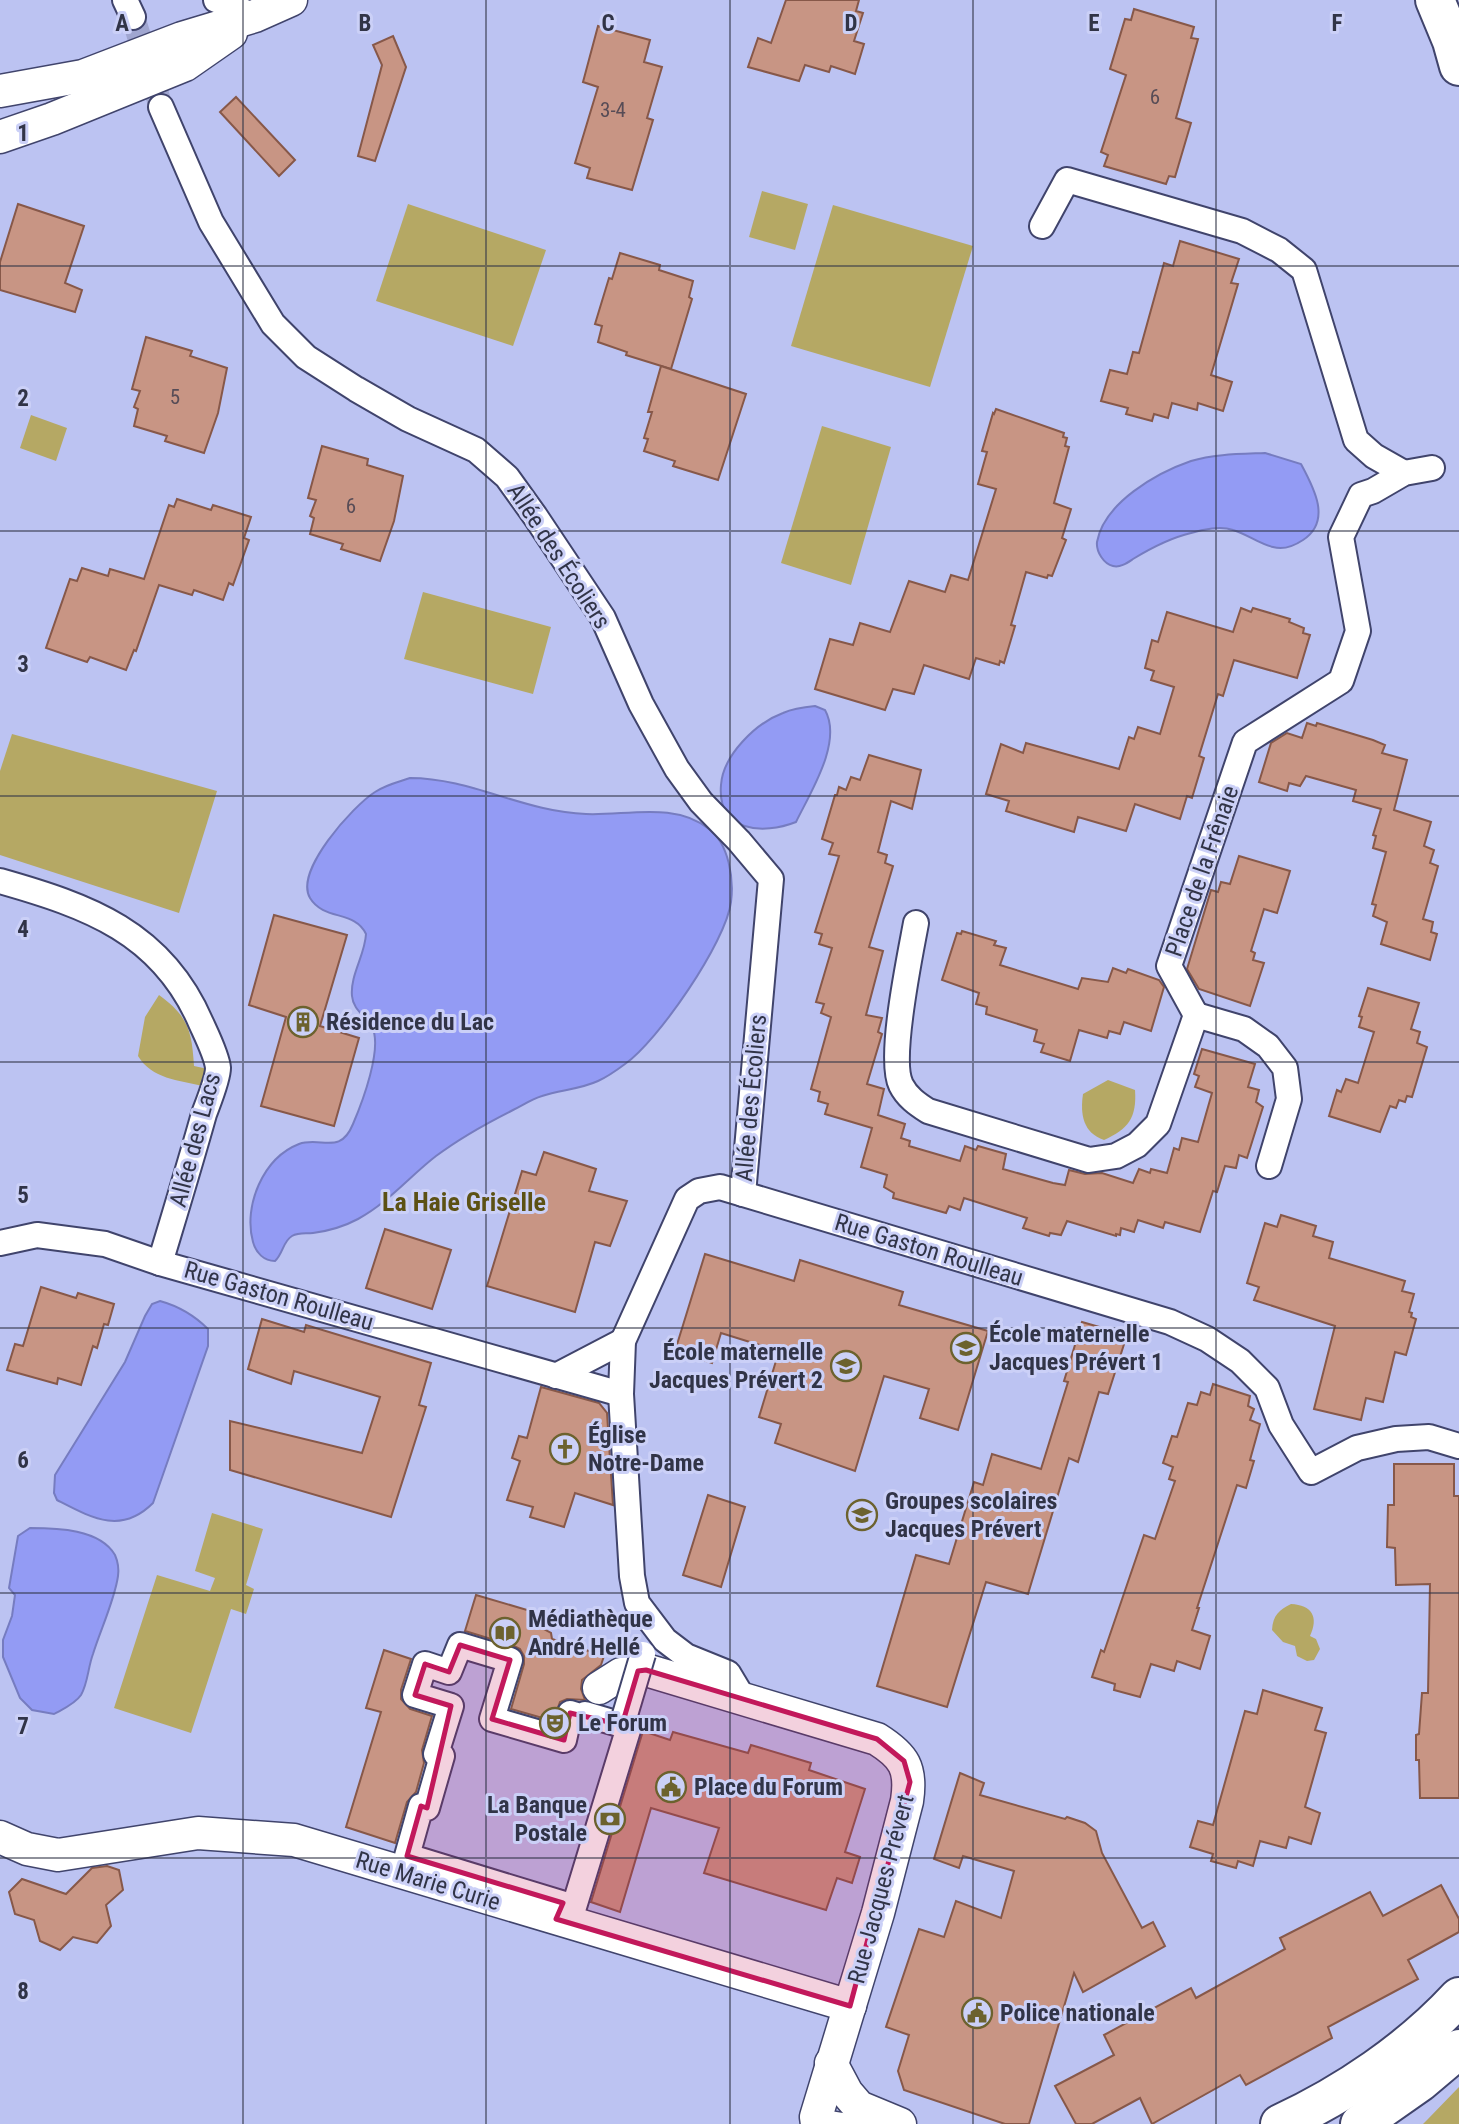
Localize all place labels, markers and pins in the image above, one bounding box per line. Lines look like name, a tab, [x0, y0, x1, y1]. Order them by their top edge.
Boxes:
building icon: Résidence du Lac	[286, 1005, 320, 1039]
place label: Résidence du Lac	[326, 1008, 494, 1036]
place label: École maternelle Jacques Prévert 1	[989, 1320, 1163, 1376]
school or university icon: École maternelle Jacques Prévert 1	[949, 1331, 983, 1365]
place label: École maternelle Jacques Prévert 2	[649, 1338, 823, 1394]
school or university icon: École maternelle Jacques Prévert 2	[829, 1349, 863, 1383]
place label: Église Notre-Dame	[588, 1421, 704, 1477]
church icon: Église Notre-Dame	[548, 1432, 582, 1466]
place label: Groupes scolaires Jacques Prévert	[885, 1487, 1058, 1543]
school or university icon: Groupes scolaires Jacques Prévert	[845, 1498, 879, 1532]
place label: Médiathèque André Hellé	[528, 1605, 653, 1661]
library icon: Médiathèque André Hellé	[488, 1616, 522, 1650]
theatre icon: Le Forum	[538, 1706, 572, 1740]
place label: Le Forum	[578, 1709, 667, 1737]
public building icon: Place du Forum	[654, 1770, 688, 1804]
place label: Place du Forum	[694, 1773, 843, 1801]
place label: La Banque Postale	[487, 1791, 587, 1847]
bank icon: La Banque Postale	[593, 1802, 627, 1836]
public building icon: Police nationale	[960, 1996, 994, 2030]
place label: Police nationale	[1000, 1999, 1155, 2027]

